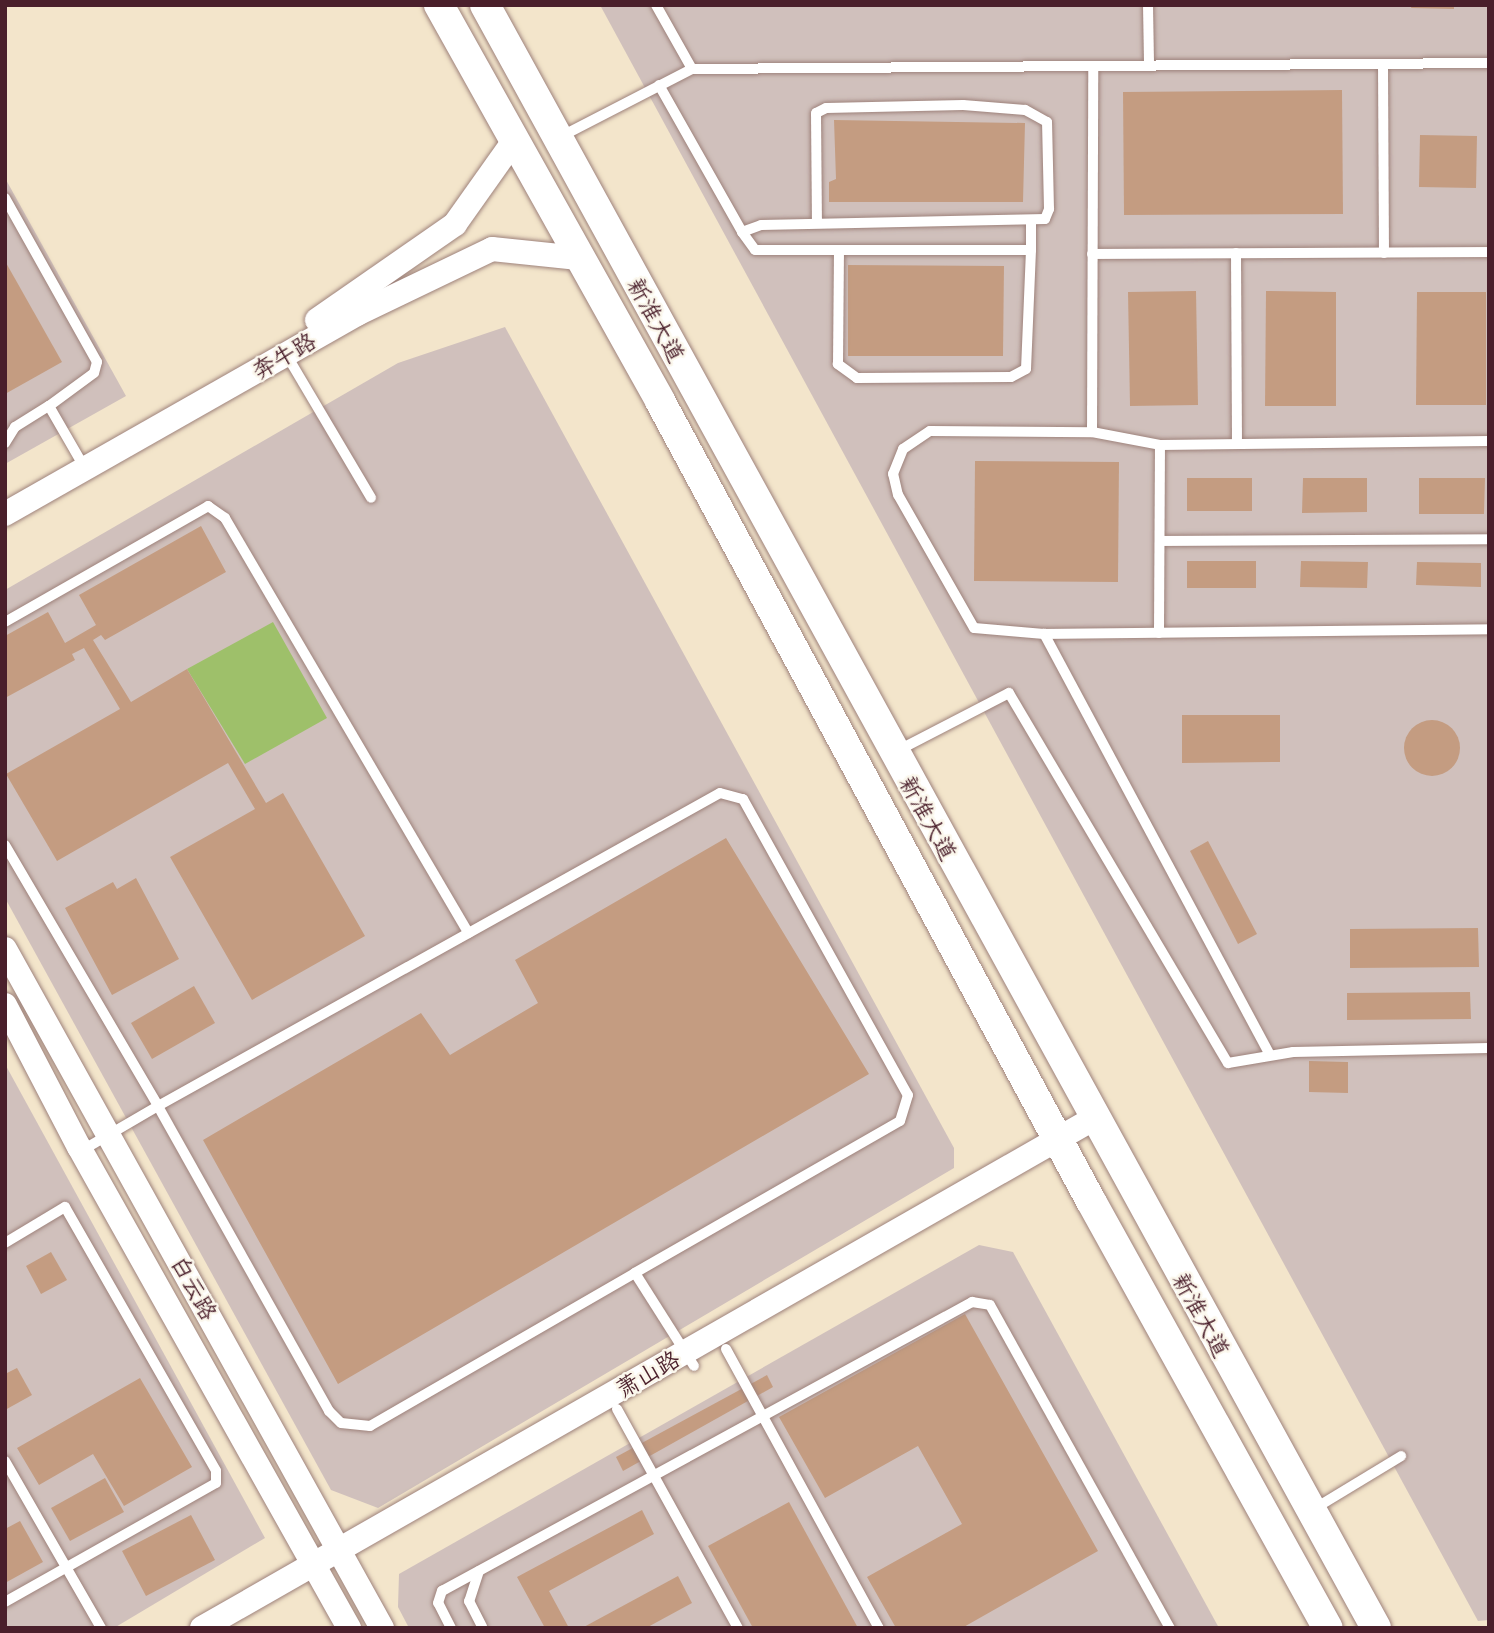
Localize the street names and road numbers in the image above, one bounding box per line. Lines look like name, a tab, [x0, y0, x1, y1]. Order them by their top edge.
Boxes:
street label: 新淮大道	[622, 273, 690, 367]
street label: 奔牛路	[247, 327, 321, 385]
street label: 新淮大道	[894, 771, 962, 865]
street label: 白云路	[165, 1251, 223, 1325]
street label: 新淮大道	[1167, 1268, 1235, 1362]
street label: 萧山路	[611, 1345, 685, 1403]

